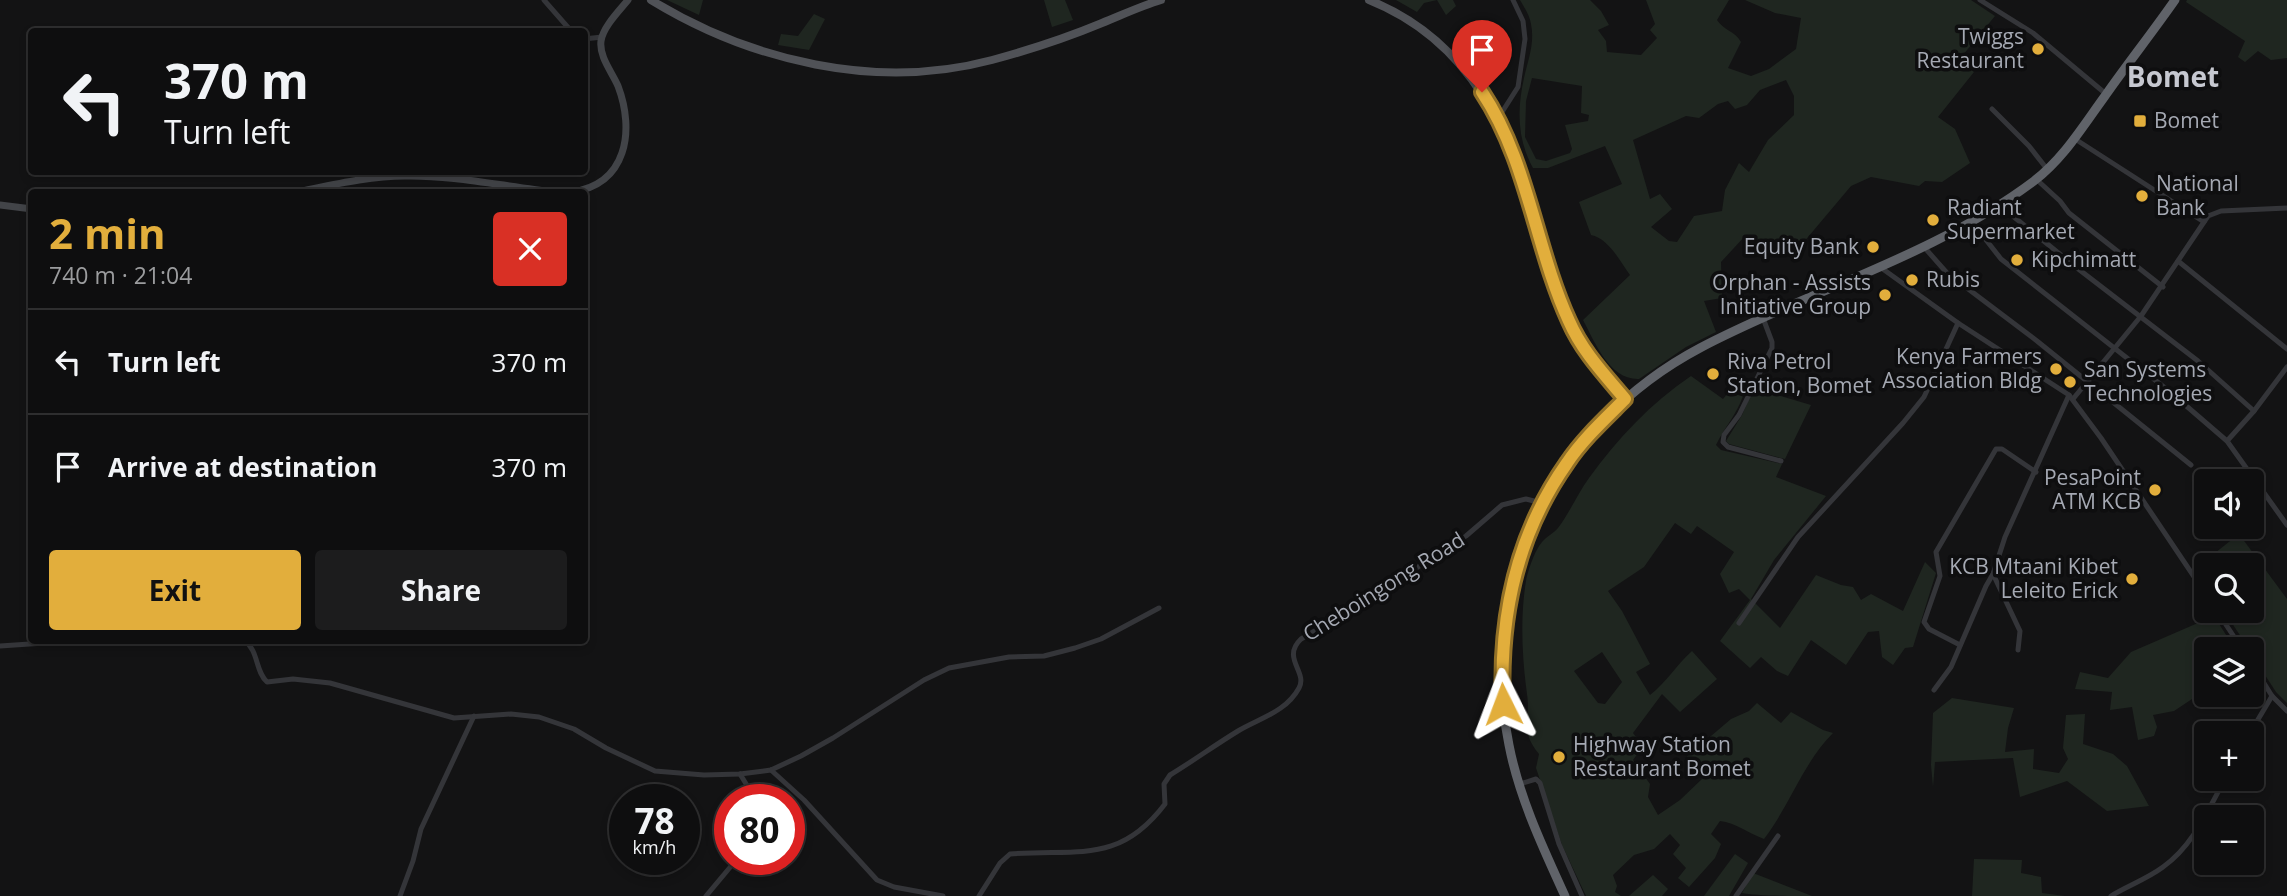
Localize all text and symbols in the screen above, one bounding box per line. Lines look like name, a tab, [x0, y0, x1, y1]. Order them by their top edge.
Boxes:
pin	[1452, 20, 1512, 92]
place label: Twiggs Restaurant	[1917, 22, 2024, 74]
icon: arrive	[1463, 31, 1501, 69]
marker: Twiggs Restaurant	[2030, 41, 2046, 57]
text: 370 m	[164, 47, 309, 113]
icon: left	[49, 56, 140, 147]
district label: Bomet	[2127, 57, 2219, 95]
place label: Bomet	[2154, 106, 2219, 134]
text: Turn left	[164, 110, 290, 153]
marker: Bomet	[2132, 113, 2148, 129]
place label: National Bank	[2156, 169, 2239, 221]
marker: National Bank	[2134, 188, 2150, 204]
place label: Radiant Supermarket	[1947, 193, 2075, 245]
text: 2 min	[49, 204, 166, 261]
button: close	[493, 212, 567, 286]
marker: Radiant Supermarket	[1925, 212, 1941, 228]
place label: Equity Bank	[1744, 232, 1859, 260]
marker: Equity Bank	[1865, 239, 1881, 255]
place label: Kipchimatt	[2031, 245, 2136, 273]
marker: Kipchimatt	[2009, 252, 2025, 268]
text: 740 m · 21:04	[49, 259, 192, 291]
place label: Rubis	[1926, 265, 1980, 293]
place label: Orphan - Assists Initiative Group	[1712, 268, 1871, 320]
marker: Rubis	[1904, 272, 1920, 288]
marker: Orphan - Assists Initiative Group	[1877, 287, 1893, 303]
place label: Kenya Farmers Association Bldg	[1882, 342, 2042, 394]
icon: left	[49, 343, 87, 381]
text: Turn left	[108, 344, 220, 380]
text: 370 m	[492, 344, 567, 380]
place label: Riva Petrol Station, Bomet	[1727, 347, 1872, 399]
place label: San Systems Technologies	[2084, 355, 2212, 407]
marker: Kenya Farmers Association Bldg	[2048, 361, 2064, 377]
marker: Riva Petrol Station, Bomet	[1705, 366, 1721, 382]
marker: San Systems Technologies	[2062, 374, 2078, 390]
icon: arrive	[49, 448, 87, 486]
text: Arrive at destination	[108, 449, 377, 485]
text: 370 m	[492, 449, 567, 485]
place label: PesaPoint ATM KCB	[2044, 463, 2141, 515]
map controls	[2194, 469, 2264, 875]
button: sound	[2194, 469, 2264, 539]
marker: PesaPoint ATM KCB	[2147, 482, 2163, 498]
street label: Cheboingong Road	[1297, 525, 1470, 647]
button: Exit	[49, 550, 301, 630]
button: Share	[315, 550, 567, 630]
place label: KCB Mtaani Kibet Leleito Erick	[1949, 552, 2118, 604]
button: search	[2194, 553, 2264, 623]
marker: KCB Mtaani Kibet Leleito Erick	[2124, 571, 2140, 587]
button: layers	[2194, 637, 2264, 707]
position arrow	[1466, 667, 1540, 741]
button: +	[2194, 721, 2264, 791]
place label: Highway Station Restaurant Bomet	[1573, 730, 1751, 782]
marker: Highway Station Restaurant Bomet	[1551, 749, 1567, 765]
speed limit sign: 80	[714, 784, 805, 875]
text: 78	[634, 797, 675, 844]
button: −	[2194, 805, 2264, 875]
text: km/h	[633, 835, 676, 859]

